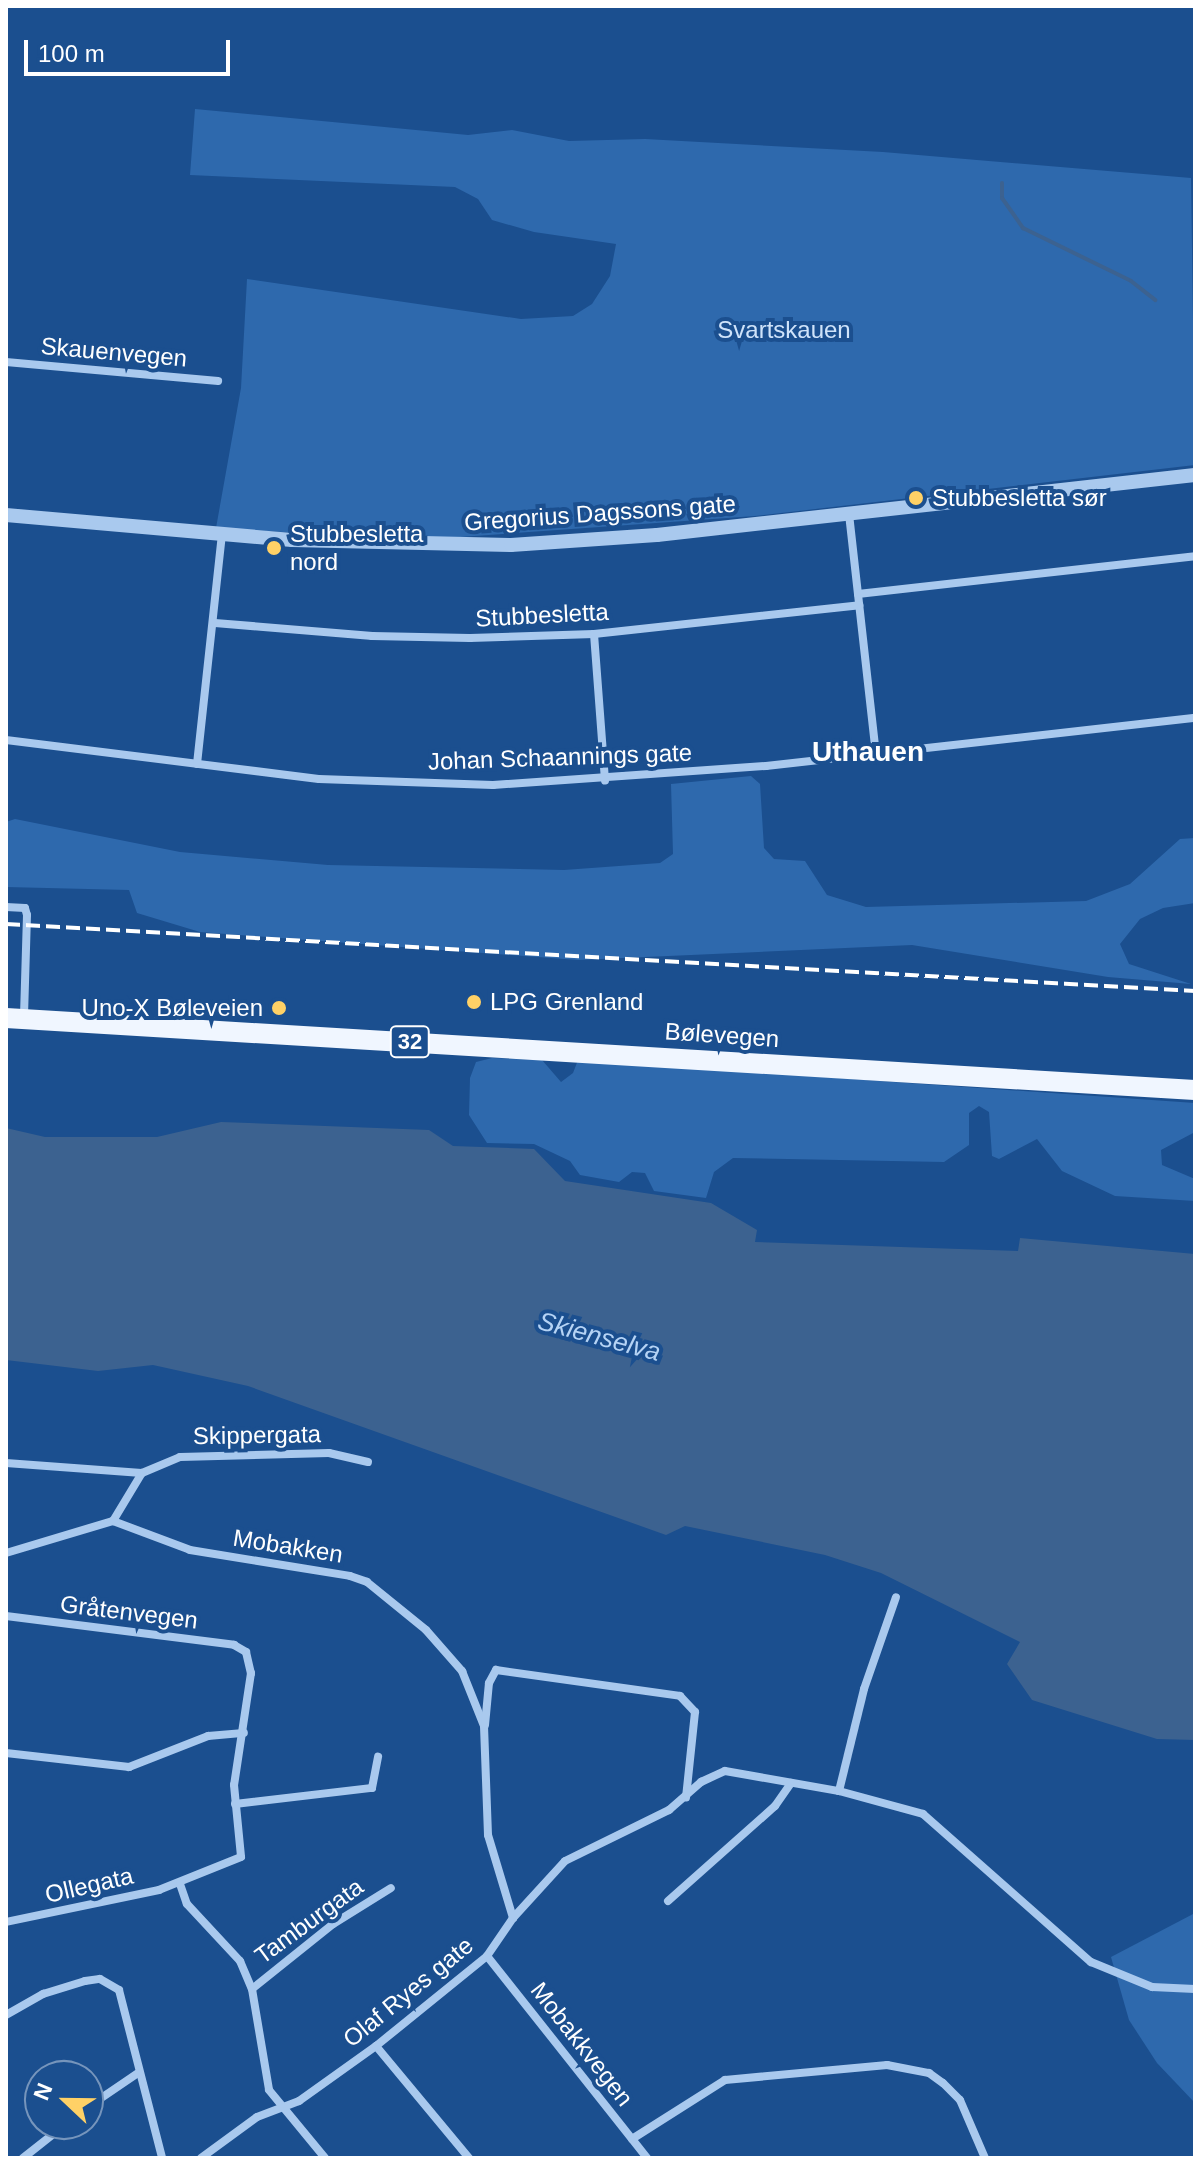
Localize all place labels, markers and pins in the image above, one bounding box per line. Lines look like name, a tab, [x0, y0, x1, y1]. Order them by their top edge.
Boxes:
place label: Stubbesletta sør	[932, 484, 1107, 512]
marker: Stubbesletta sør	[907, 489, 925, 507]
place label: Stubbesletta nord	[290, 520, 423, 576]
marker: Stubbesletta nord	[265, 539, 283, 557]
place label: LPG Grenland	[490, 988, 643, 1016]
marker: LPG Grenland	[465, 993, 483, 1011]
place label: Uno-X Bøleveien	[82, 994, 263, 1022]
marker: Uno-X Bøleveien	[270, 999, 288, 1017]

